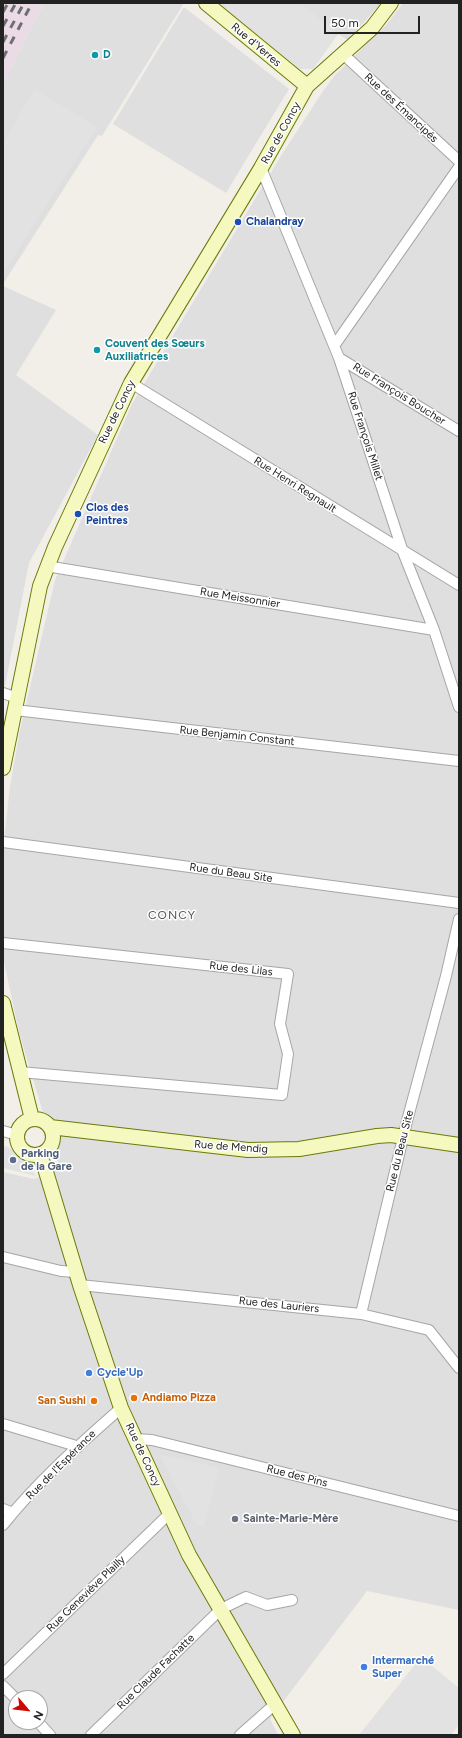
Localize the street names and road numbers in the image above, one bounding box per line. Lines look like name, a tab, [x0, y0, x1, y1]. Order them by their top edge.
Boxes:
street label: Rue d'Yerres	[228, 20, 284, 70]
street label: Rue des Émancipés	[361, 71, 441, 145]
street label: Rue de Concy	[259, 100, 303, 166]
street label: Rue François Boucher	[350, 360, 448, 428]
street label: Rue de Concy	[96, 378, 138, 446]
street label: Rue François Millet	[344, 390, 386, 482]
street label: Rue Henri Regnault	[251, 454, 339, 516]
street label: Rue Meissonnier	[199, 585, 281, 611]
street label: Rue Benjamin Constant	[179, 723, 295, 749]
street label: Rue du Beau Site	[189, 861, 273, 885]
street label: Rue des Lilas	[209, 959, 273, 979]
street label: Rue du Beau Site	[383, 1109, 417, 1193]
street label: Rue de Mendig	[194, 1138, 268, 1156]
street label: Rue des Lauriers	[238, 1294, 320, 1316]
street label: Rue de Concy	[122, 1421, 164, 1489]
street label: Rue de l'Espérance	[23, 1427, 99, 1503]
street label: Rue des Pins	[265, 1462, 329, 1490]
street label: Rue Geneviève Plailly	[44, 1553, 128, 1635]
street label: Rue Claude Fachatte	[115, 1632, 197, 1712]

